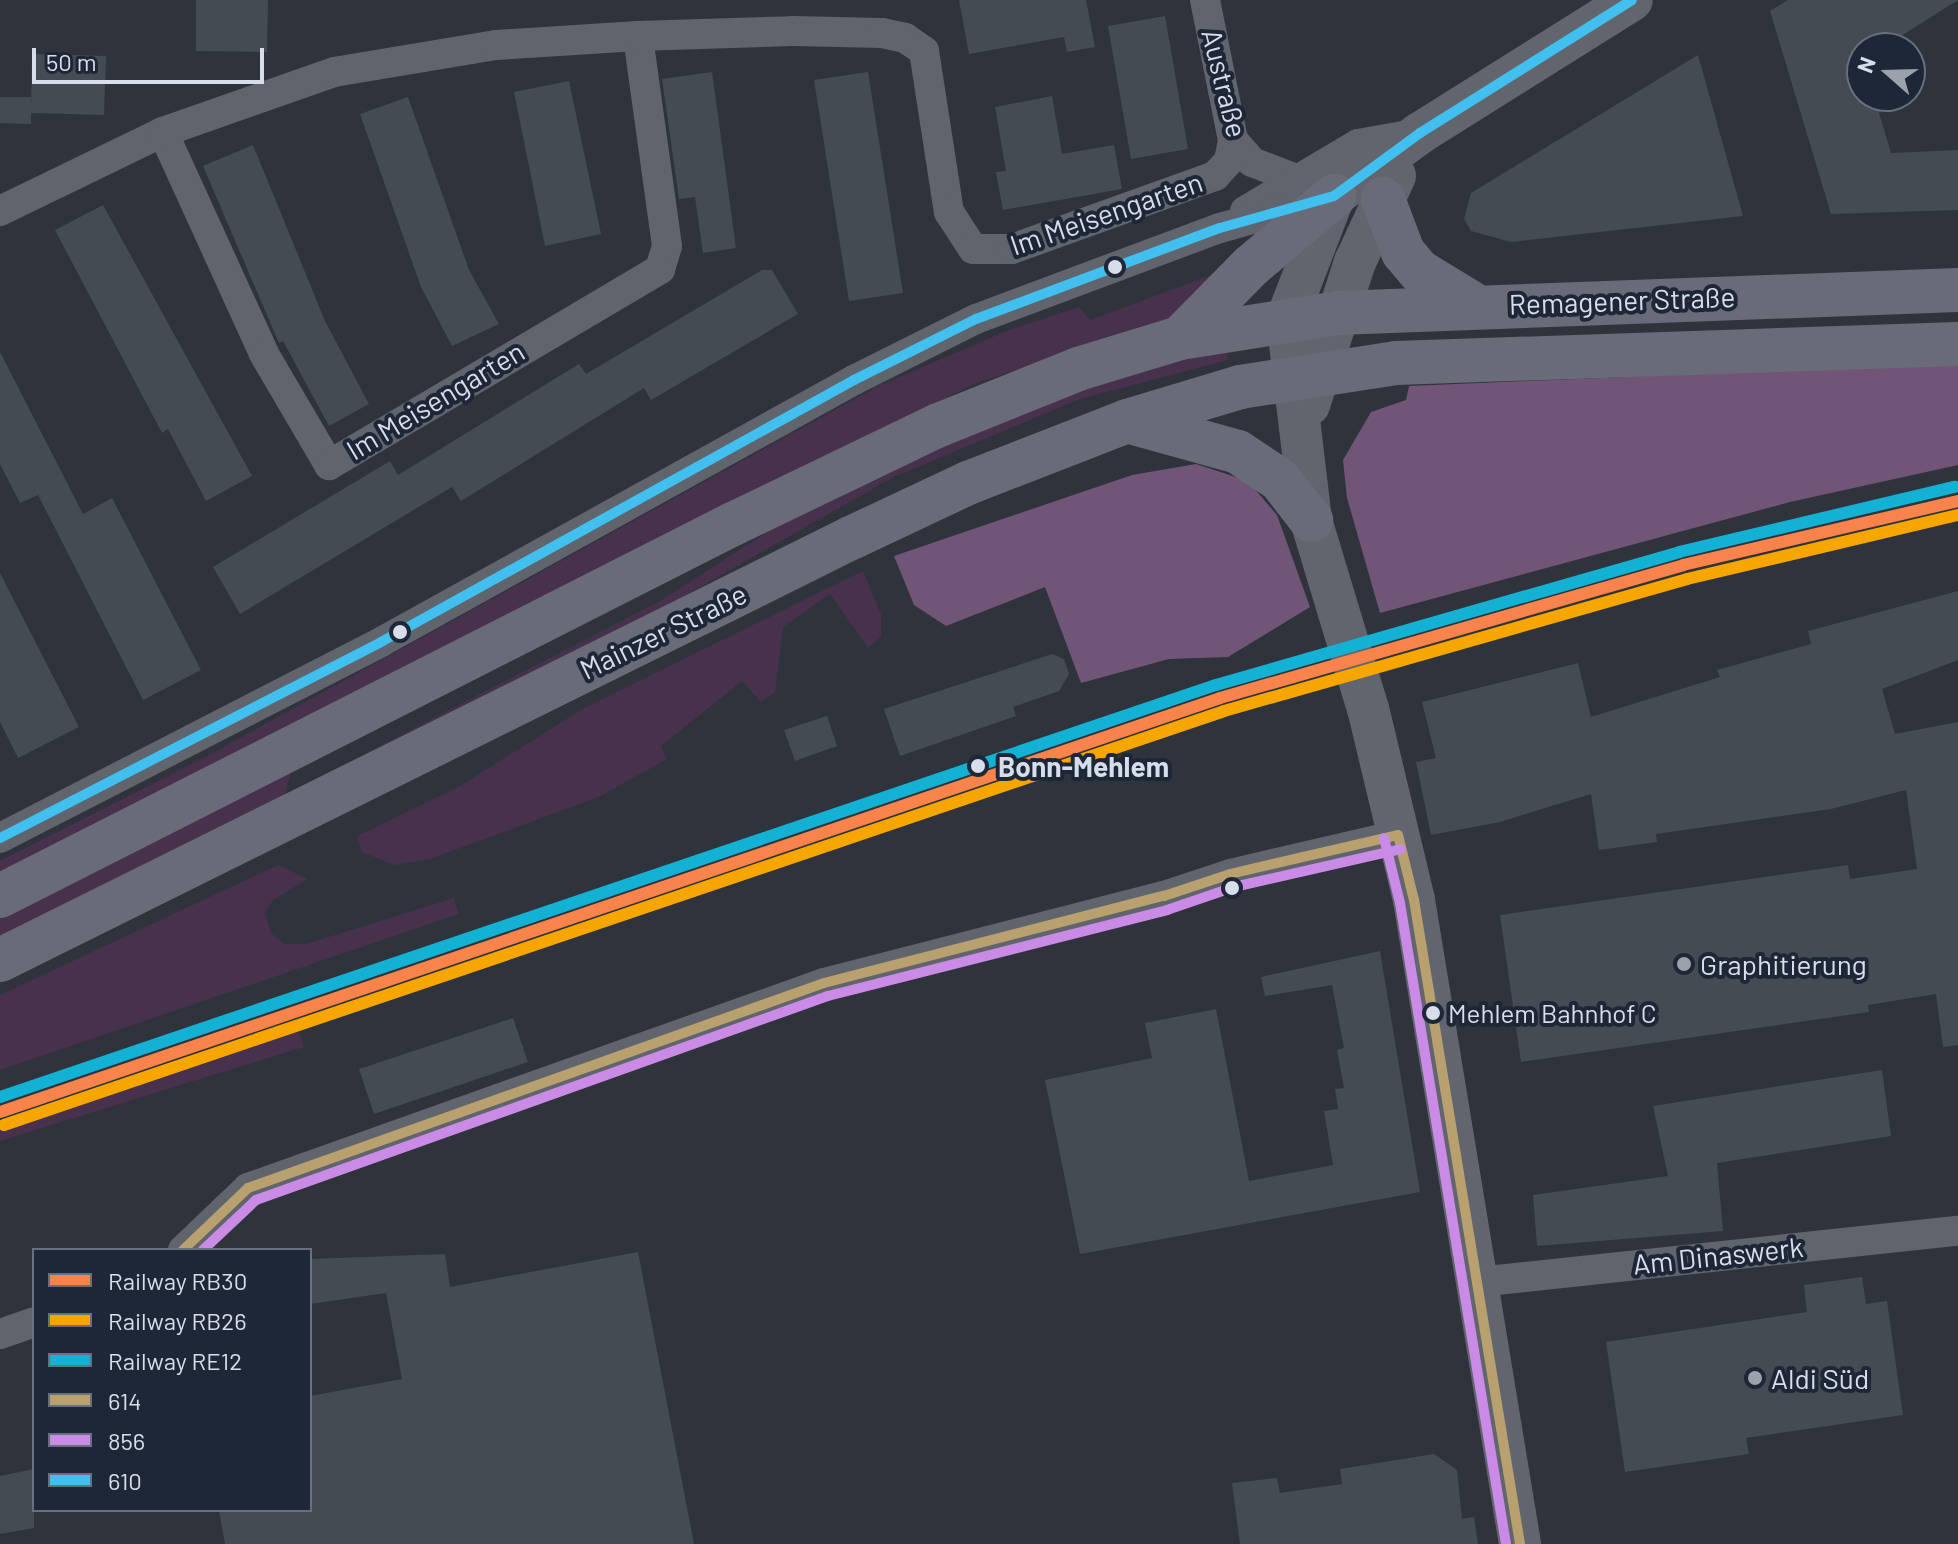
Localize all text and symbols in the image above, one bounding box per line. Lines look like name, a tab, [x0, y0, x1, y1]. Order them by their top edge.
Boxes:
street label: Austraße	[1195, 25, 1255, 141]
scale bar	[36, 32, 268, 82]
north arrow	[1846, 32, 1926, 112]
text: 50 m	[46, 47, 97, 76]
text: N	[1851, 53, 1880, 76]
street label: Im Meisengarten	[1005, 164, 1207, 262]
unlabelled marker	[1107, 259, 1123, 275]
street label: Remagener Straße	[1508, 279, 1736, 321]
street label: Im Meisengarten	[340, 334, 530, 466]
street label: Mainzer Straße	[574, 576, 752, 686]
unlabelled marker	[392, 624, 408, 640]
place label: Bonn-Mehlem	[998, 749, 1169, 783]
marker: Bonn-Mehlem	[965, 753, 991, 779]
unlabelled marker	[1224, 880, 1240, 896]
place label: Graphitierung	[1700, 947, 1867, 981]
marker: Graphitierung	[1675, 955, 1693, 973]
place label: Mehlem Bahnhof C	[1448, 997, 1657, 1029]
marker: Mehlem Bahnhof C	[1425, 1005, 1441, 1021]
street label: Am Dinaswerk	[1631, 1229, 1805, 1281]
legend	[32, 1248, 312, 1512]
text: Railway RB30	[108, 1266, 247, 1295]
text: Railway RB26	[108, 1306, 247, 1335]
text: Railway RE12	[108, 1346, 242, 1375]
place label: Aldi Süd	[1771, 1361, 1869, 1395]
marker: Aldi Süd	[1746, 1369, 1764, 1387]
text: 614	[108, 1386, 142, 1415]
text: 856	[108, 1426, 145, 1455]
text: 610	[108, 1466, 142, 1495]

